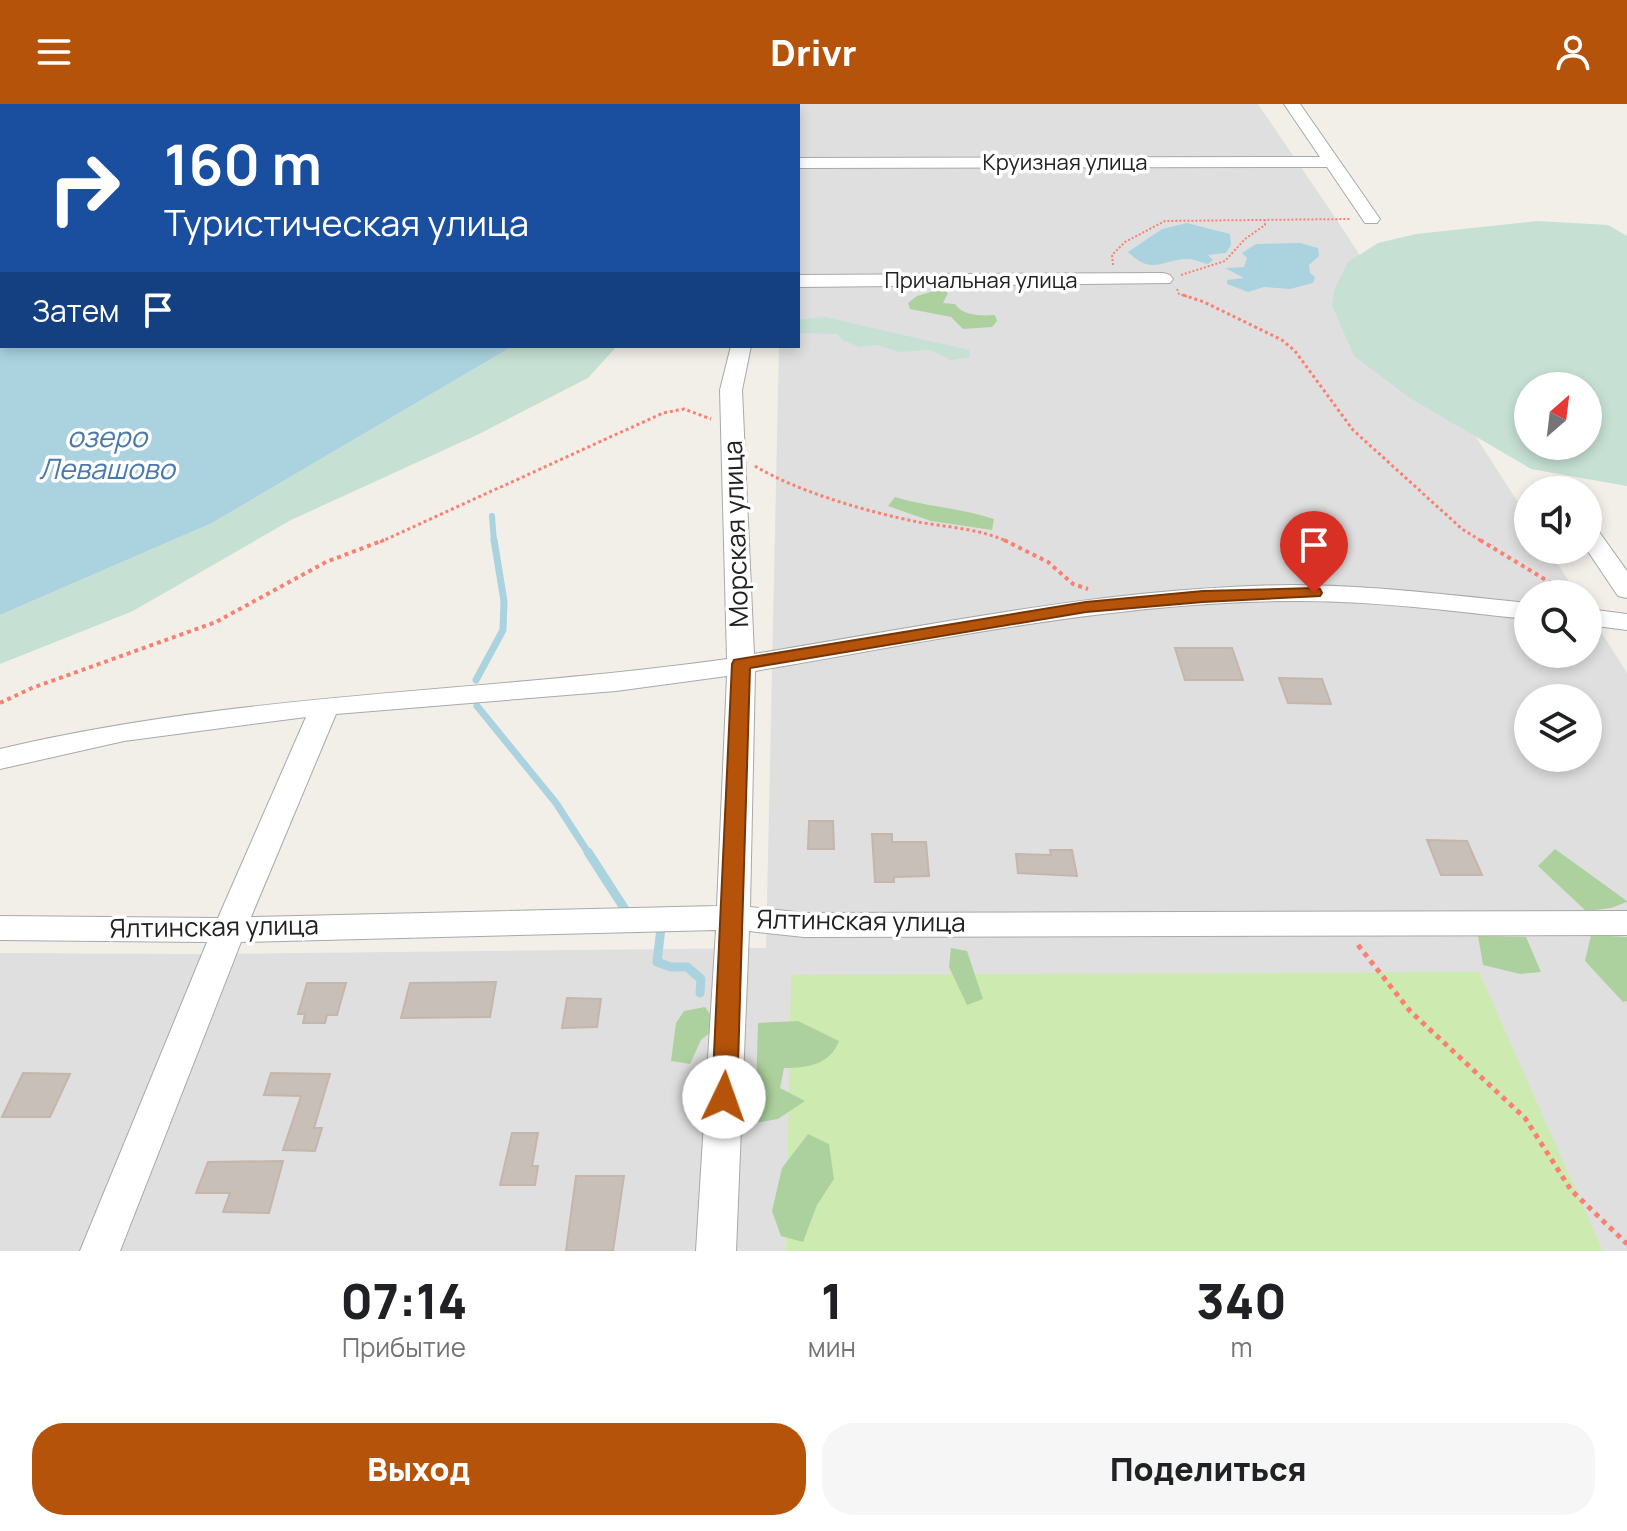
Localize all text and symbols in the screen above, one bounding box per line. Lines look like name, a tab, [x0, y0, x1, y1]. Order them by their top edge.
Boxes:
text: Drivr	[770, 28, 857, 77]
icon: menu	[32, 30, 76, 74]
icon: person	[1551, 30, 1595, 74]
text: 160 m	[164, 125, 322, 202]
icon: right	[32, 136, 136, 240]
street label: Круизная улица	[983, 147, 1147, 177]
text: Туристическая улица	[164, 198, 529, 247]
street label: Причальная улица	[885, 265, 1077, 295]
icon: arrive	[136, 288, 180, 332]
text: Затем	[32, 290, 120, 331]
north arrow	[1514, 372, 1602, 460]
map controls	[1514, 372, 1602, 772]
water label: озеро Левашово	[39, 417, 176, 487]
street label: Морская улица	[714, 440, 756, 628]
button: sound	[1514, 476, 1602, 564]
pin	[1280, 511, 1348, 593]
icon: arrive	[1292, 523, 1336, 567]
button: search	[1514, 580, 1602, 668]
button: layers	[1514, 684, 1602, 772]
street label: Ялтинская улица	[756, 900, 966, 940]
street label: Ялтинская улица	[109, 906, 319, 946]
position arrow	[682, 1055, 766, 1139]
text: 07:14	[340, 1268, 467, 1333]
text: 1	[821, 1268, 843, 1333]
text: 340	[1196, 1268, 1287, 1333]
text: Прибытие	[342, 1329, 466, 1365]
text: мин	[808, 1329, 856, 1365]
text: m	[1230, 1329, 1252, 1365]
button: Выход	[32, 1423, 806, 1515]
button: Поделиться	[822, 1423, 1595, 1515]

